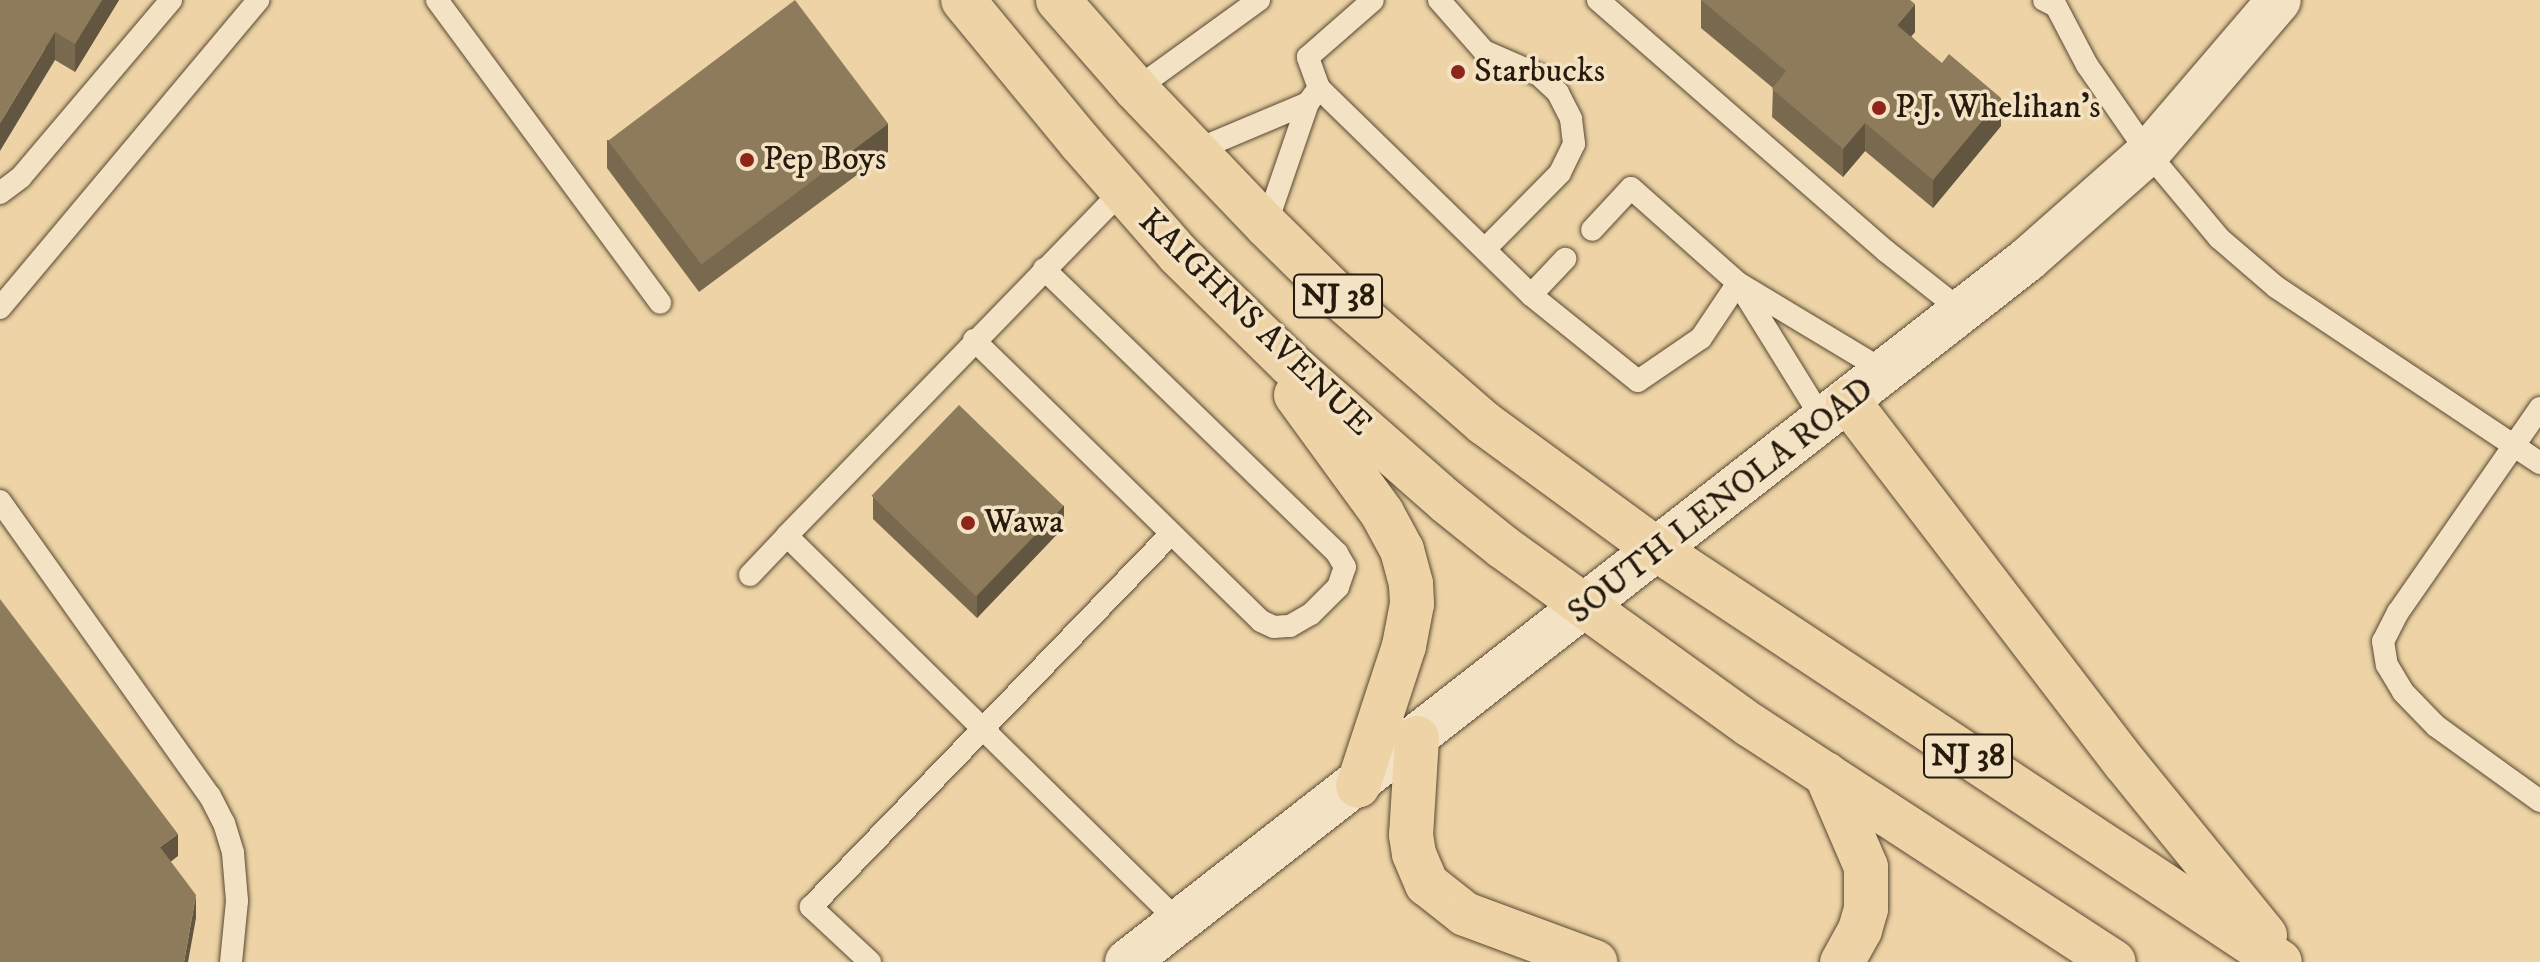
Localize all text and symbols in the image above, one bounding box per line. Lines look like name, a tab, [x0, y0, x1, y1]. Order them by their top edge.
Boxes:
place label: Starbucks	[1474, 52, 1605, 92]
marker: Starbucks	[1449, 63, 1467, 81]
place label: P.J. Whelihan's	[1895, 88, 2101, 128]
marker: P.J. Whelihan's	[1870, 99, 1888, 117]
place label: Pep Boys	[763, 140, 886, 180]
marker: Pep Boys	[738, 151, 756, 169]
street label: KAIGHNS AVENUE	[1130, 201, 1380, 445]
road number: NJ 38	[1292, 268, 1384, 324]
street label: SOUTH LENOLA ROAD	[1560, 369, 1882, 633]
place label: Wawa	[984, 503, 1064, 543]
marker: Wawa	[959, 514, 977, 532]
road number: NJ 38	[1922, 728, 2014, 784]

